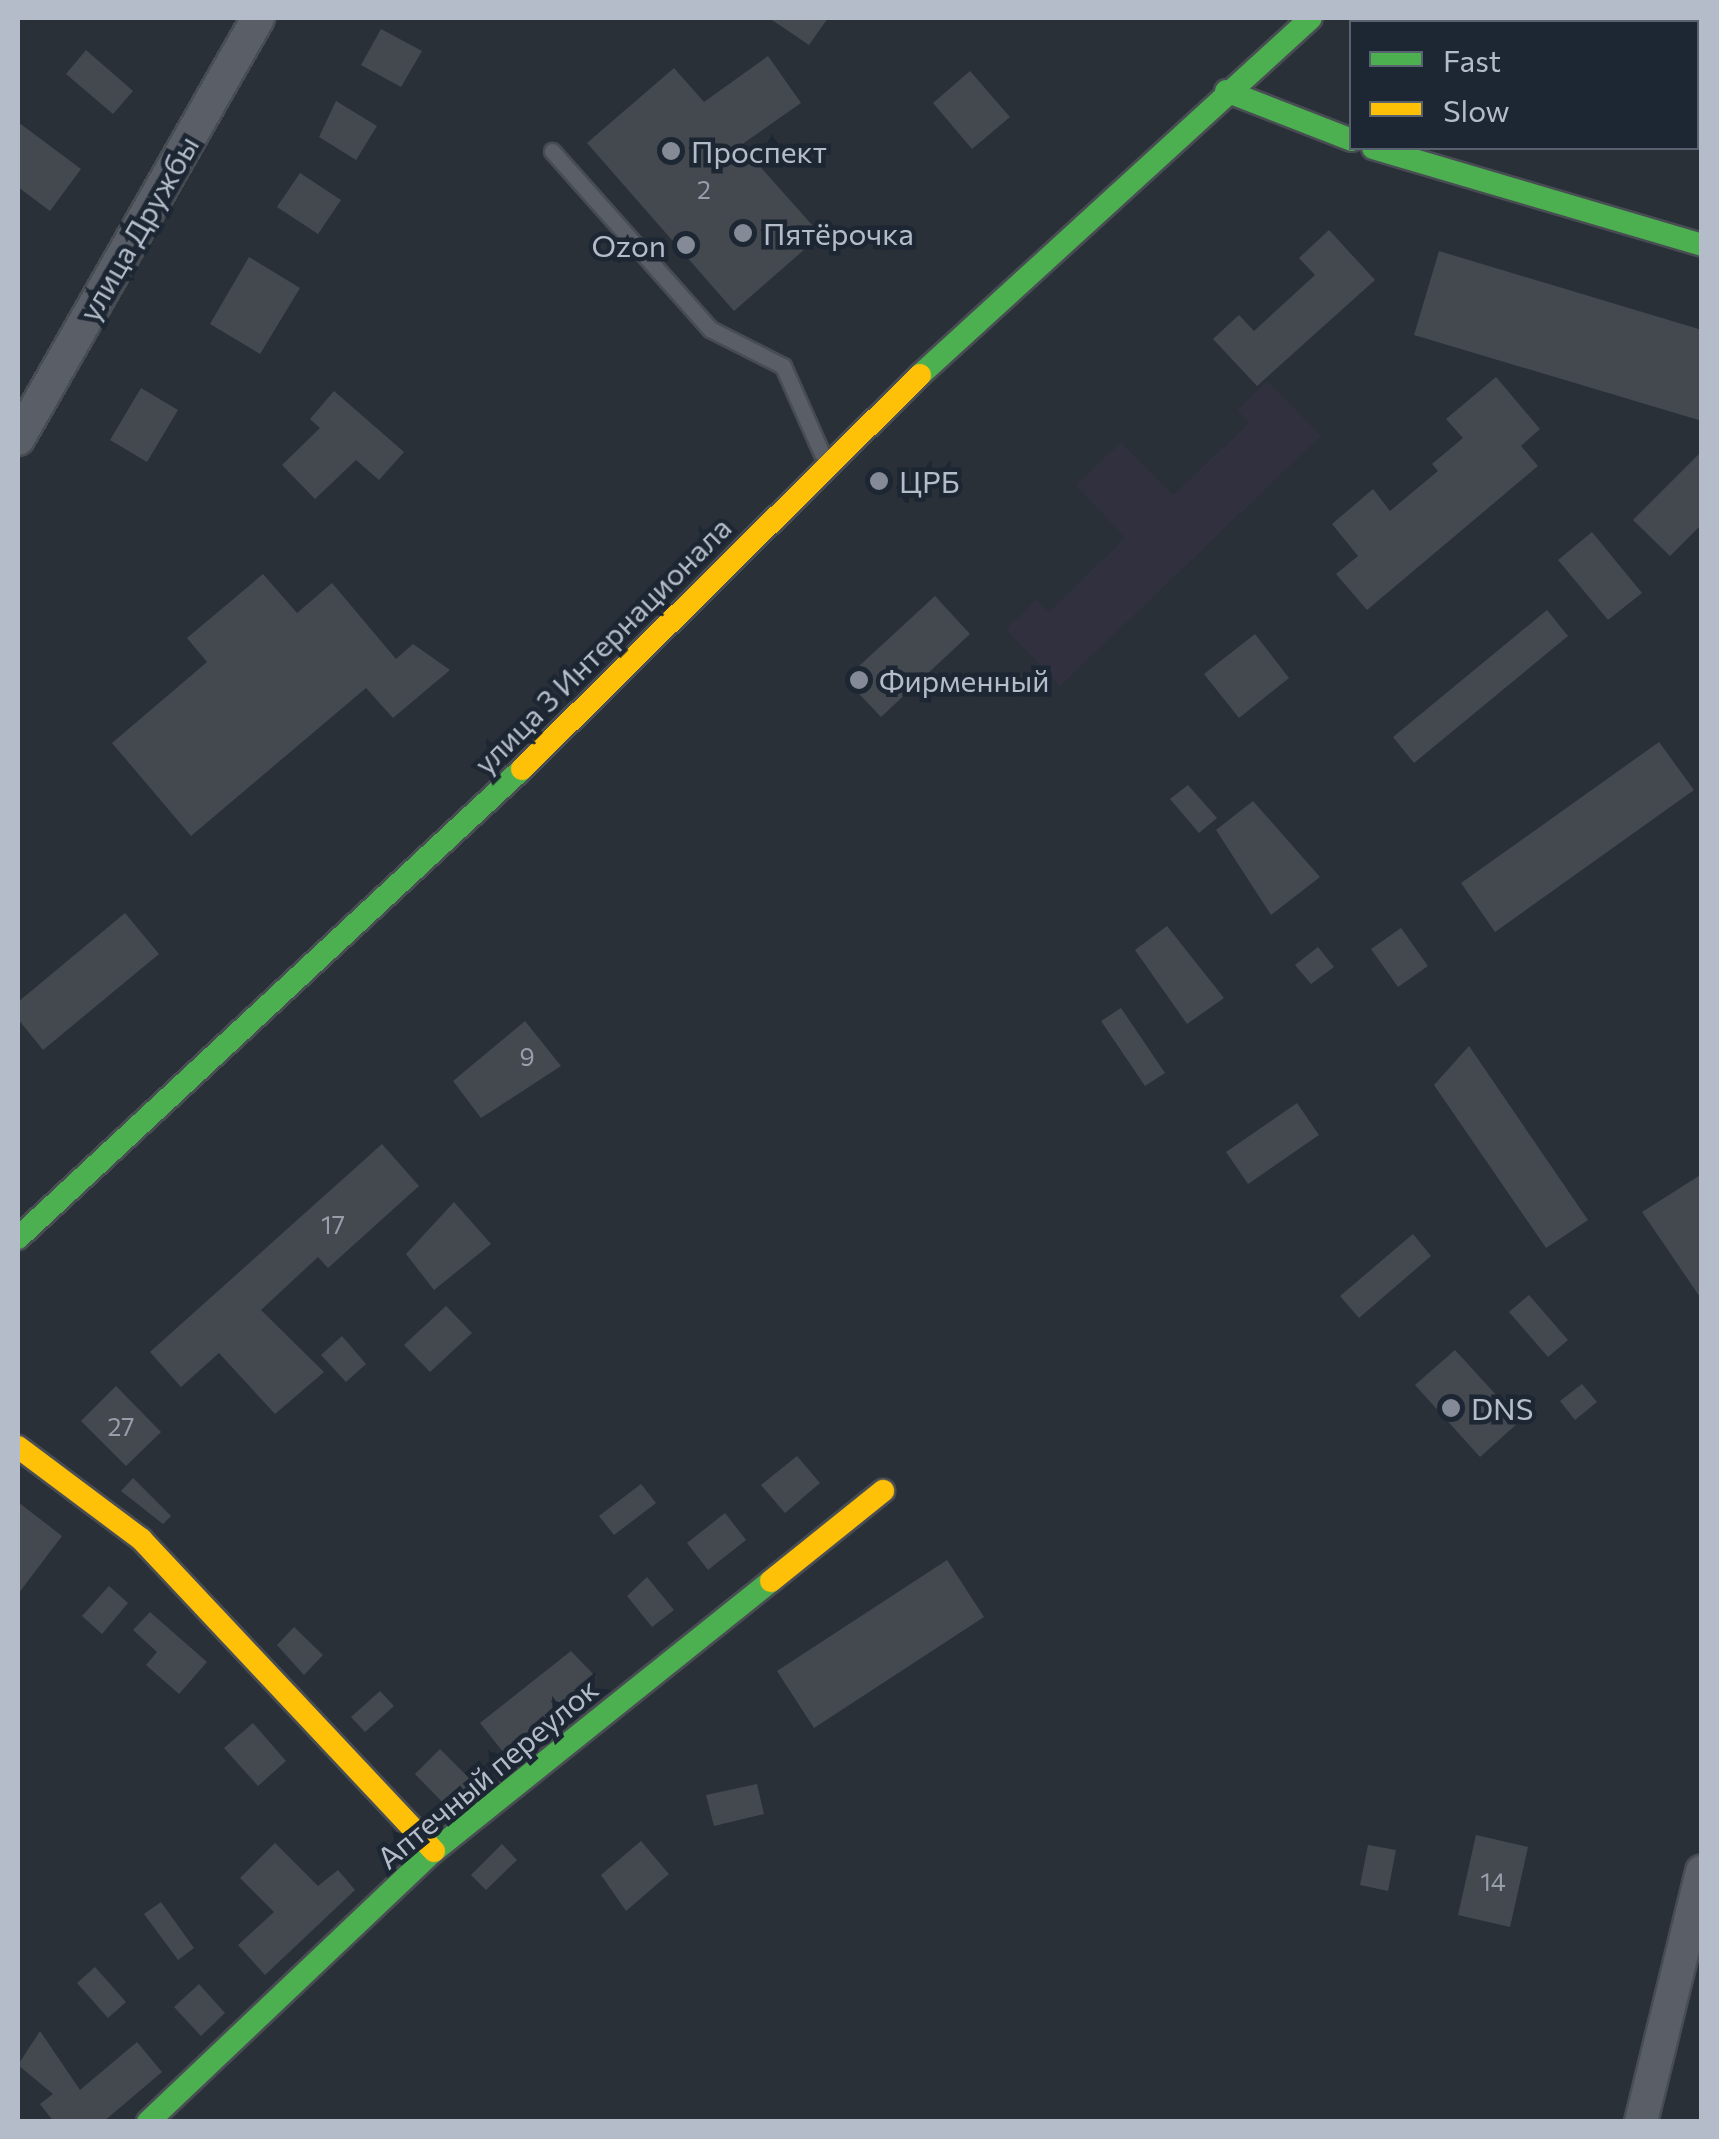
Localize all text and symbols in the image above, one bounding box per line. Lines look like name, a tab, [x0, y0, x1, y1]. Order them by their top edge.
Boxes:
legend	[1349, 20, 1699, 150]
text: Fast	[1443, 41, 1501, 78]
text: Slow	[1443, 91, 1510, 128]
street label: улица Дружбы	[70, 129, 206, 327]
place label: Проспект	[691, 133, 827, 169]
marker: Проспект	[660, 140, 682, 162]
house number: 2	[697, 174, 711, 204]
place label: Пятёрочка	[763, 215, 914, 251]
marker: Пятёрочка	[732, 222, 754, 244]
place label: Ozon	[592, 227, 666, 263]
marker: Ozon	[675, 234, 697, 256]
place label: ЦРБ	[899, 463, 960, 499]
marker: ЦРБ	[868, 470, 890, 492]
street label: улица 3 Интернационала	[466, 509, 738, 781]
place label: Фирменный	[879, 662, 1050, 698]
marker: Фирменный	[848, 669, 870, 691]
house number: 9	[519, 1041, 535, 1071]
house number: 17	[321, 1209, 345, 1239]
place label: DNS	[1471, 1390, 1533, 1426]
marker: DNS	[1440, 1397, 1462, 1419]
house number: 27	[108, 1411, 134, 1441]
street label: Аптечный переулок	[369, 1670, 605, 1876]
house number: 14	[1480, 1866, 1506, 1896]

